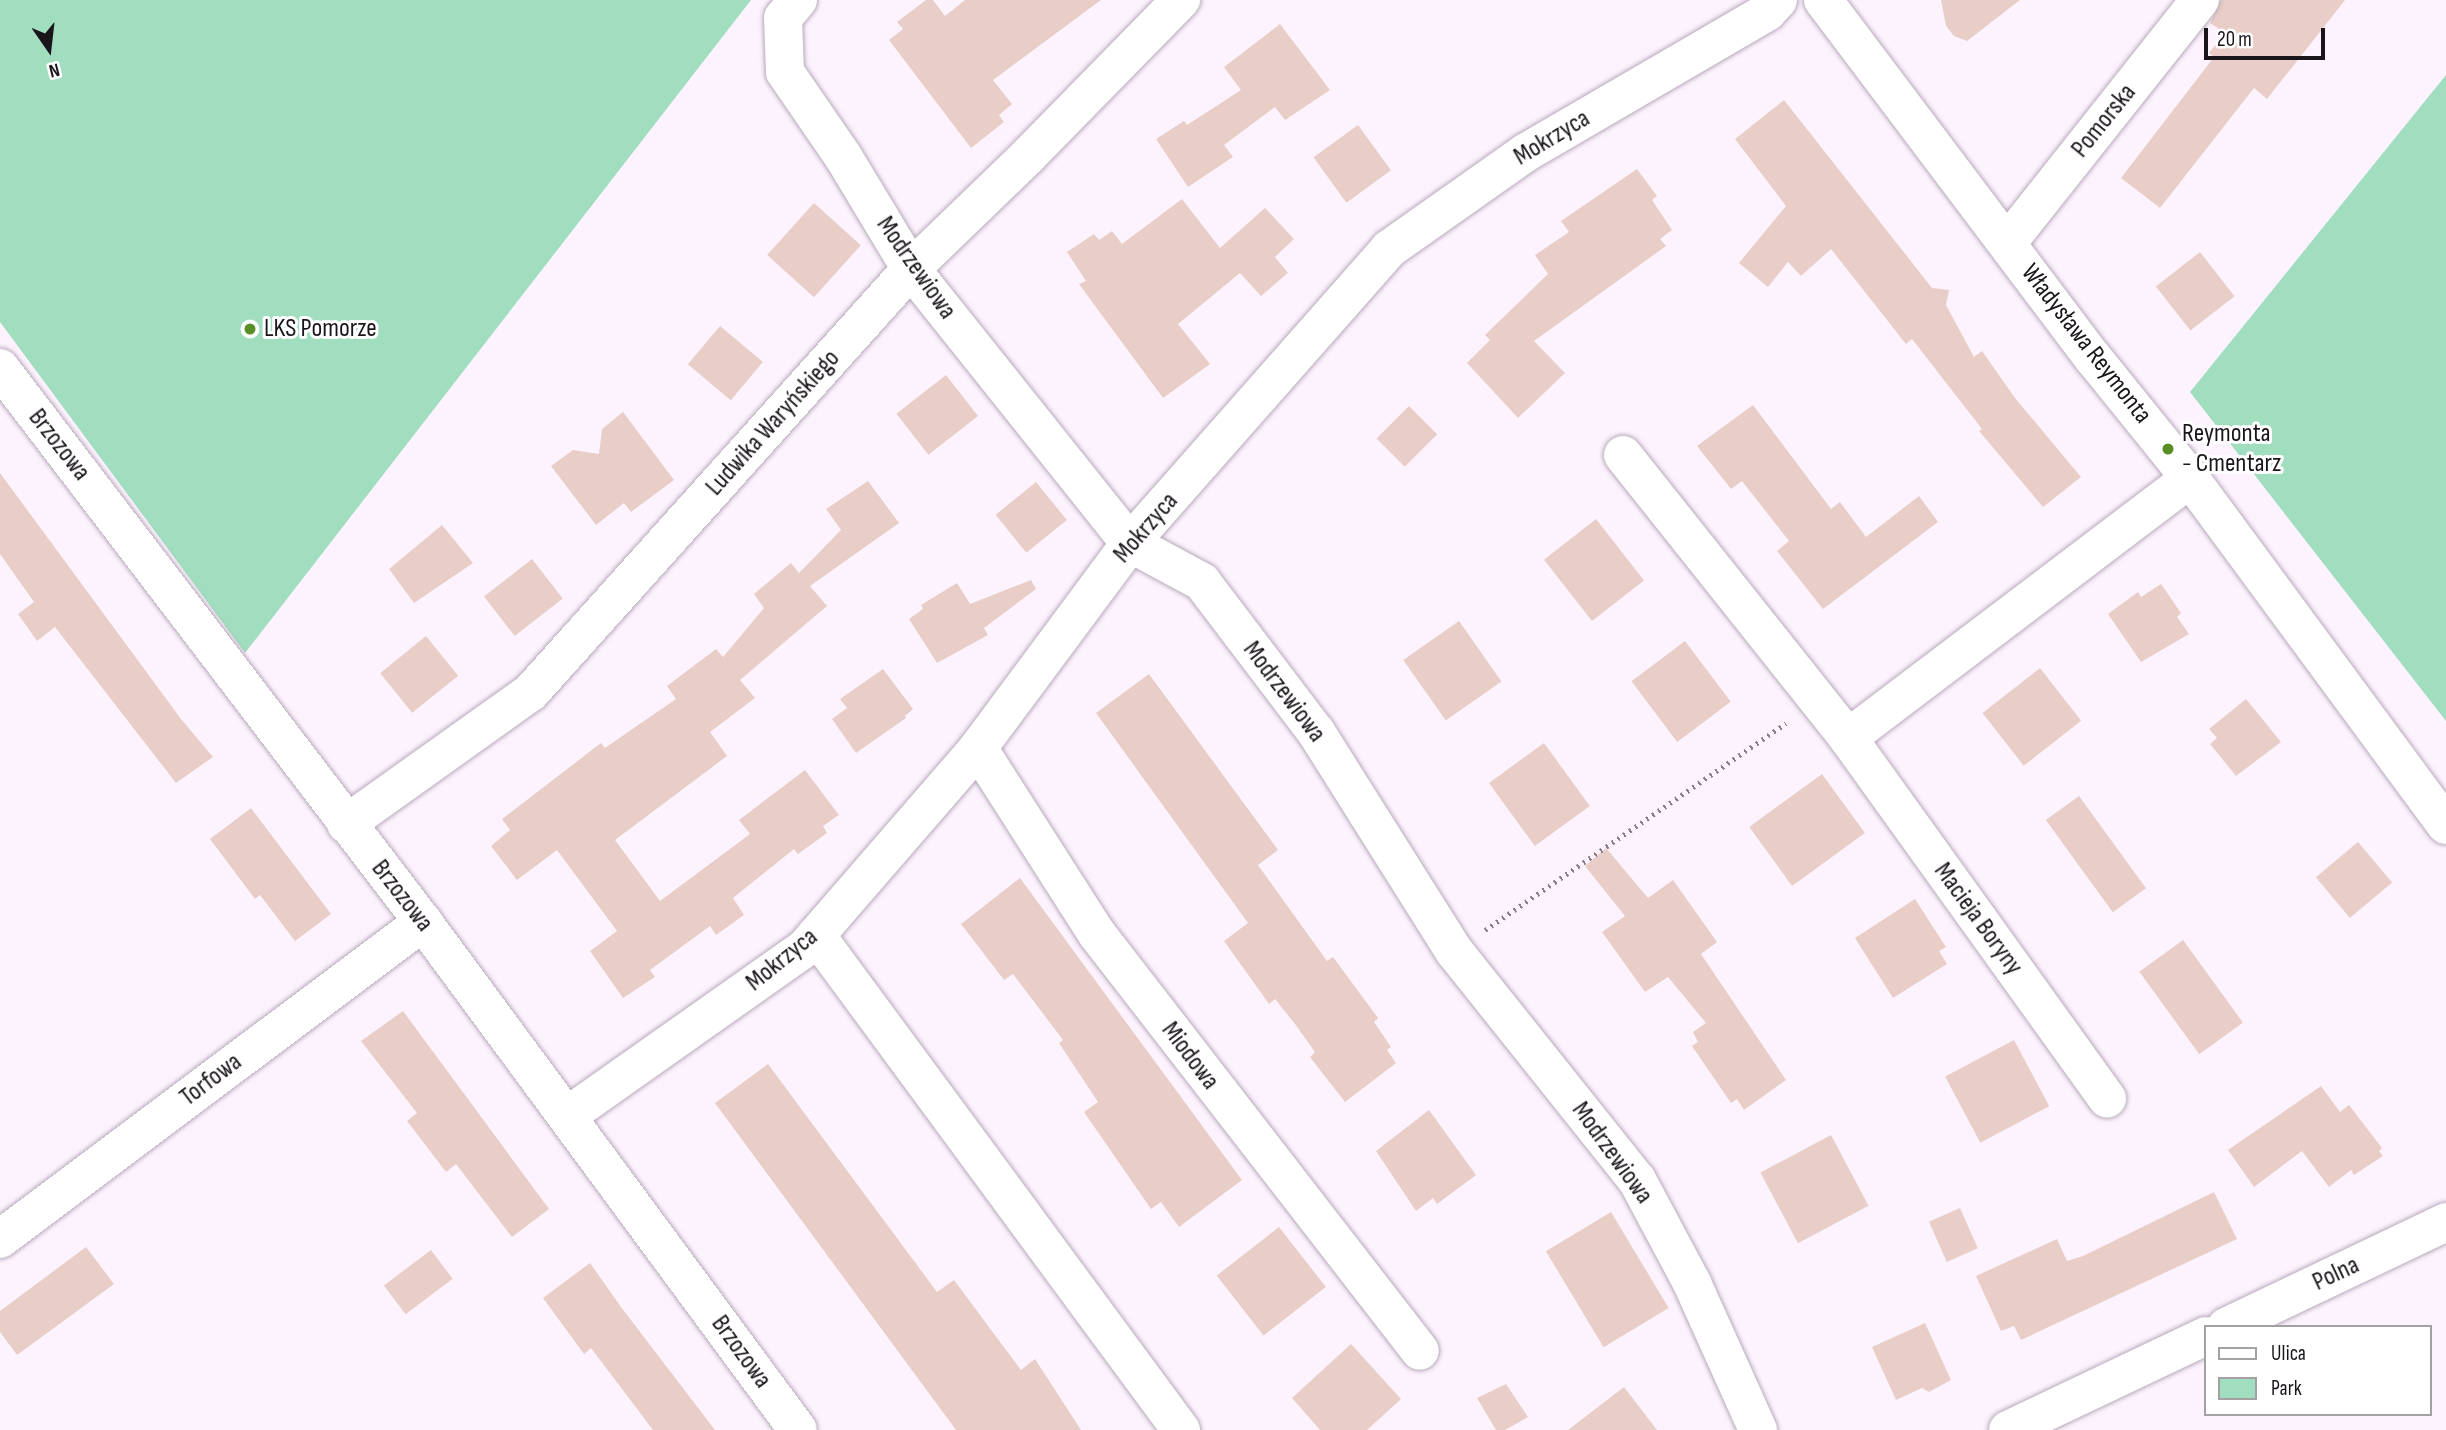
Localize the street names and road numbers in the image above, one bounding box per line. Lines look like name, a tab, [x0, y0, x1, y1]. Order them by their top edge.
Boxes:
street label: Pomorska	[2065, 78, 2143, 164]
street label: Mokrzyca	[1508, 103, 1596, 173]
street label: Modrzewiowa	[869, 211, 963, 325]
street label: Władysława Reymonta	[2014, 258, 2158, 430]
street label: Ludwika Waryńskiego	[699, 344, 847, 502]
street label: Brzozowa	[21, 403, 97, 487]
street label: Mokrzyca	[1107, 486, 1185, 570]
street label: Modrzewiowa	[1236, 635, 1332, 749]
street label: Brzozowa	[364, 854, 440, 938]
street label: Macieja Boryny	[1927, 857, 2029, 981]
street label: Mokrzyca	[740, 922, 824, 998]
street label: Miodowa	[1154, 1016, 1226, 1096]
street label: Torfowa	[174, 1047, 248, 1113]
street label: Modrzewiowa	[1565, 1096, 1659, 1210]
street label: Polna	[2308, 1250, 2364, 1298]
street label: Brzozowa	[704, 1309, 778, 1395]

